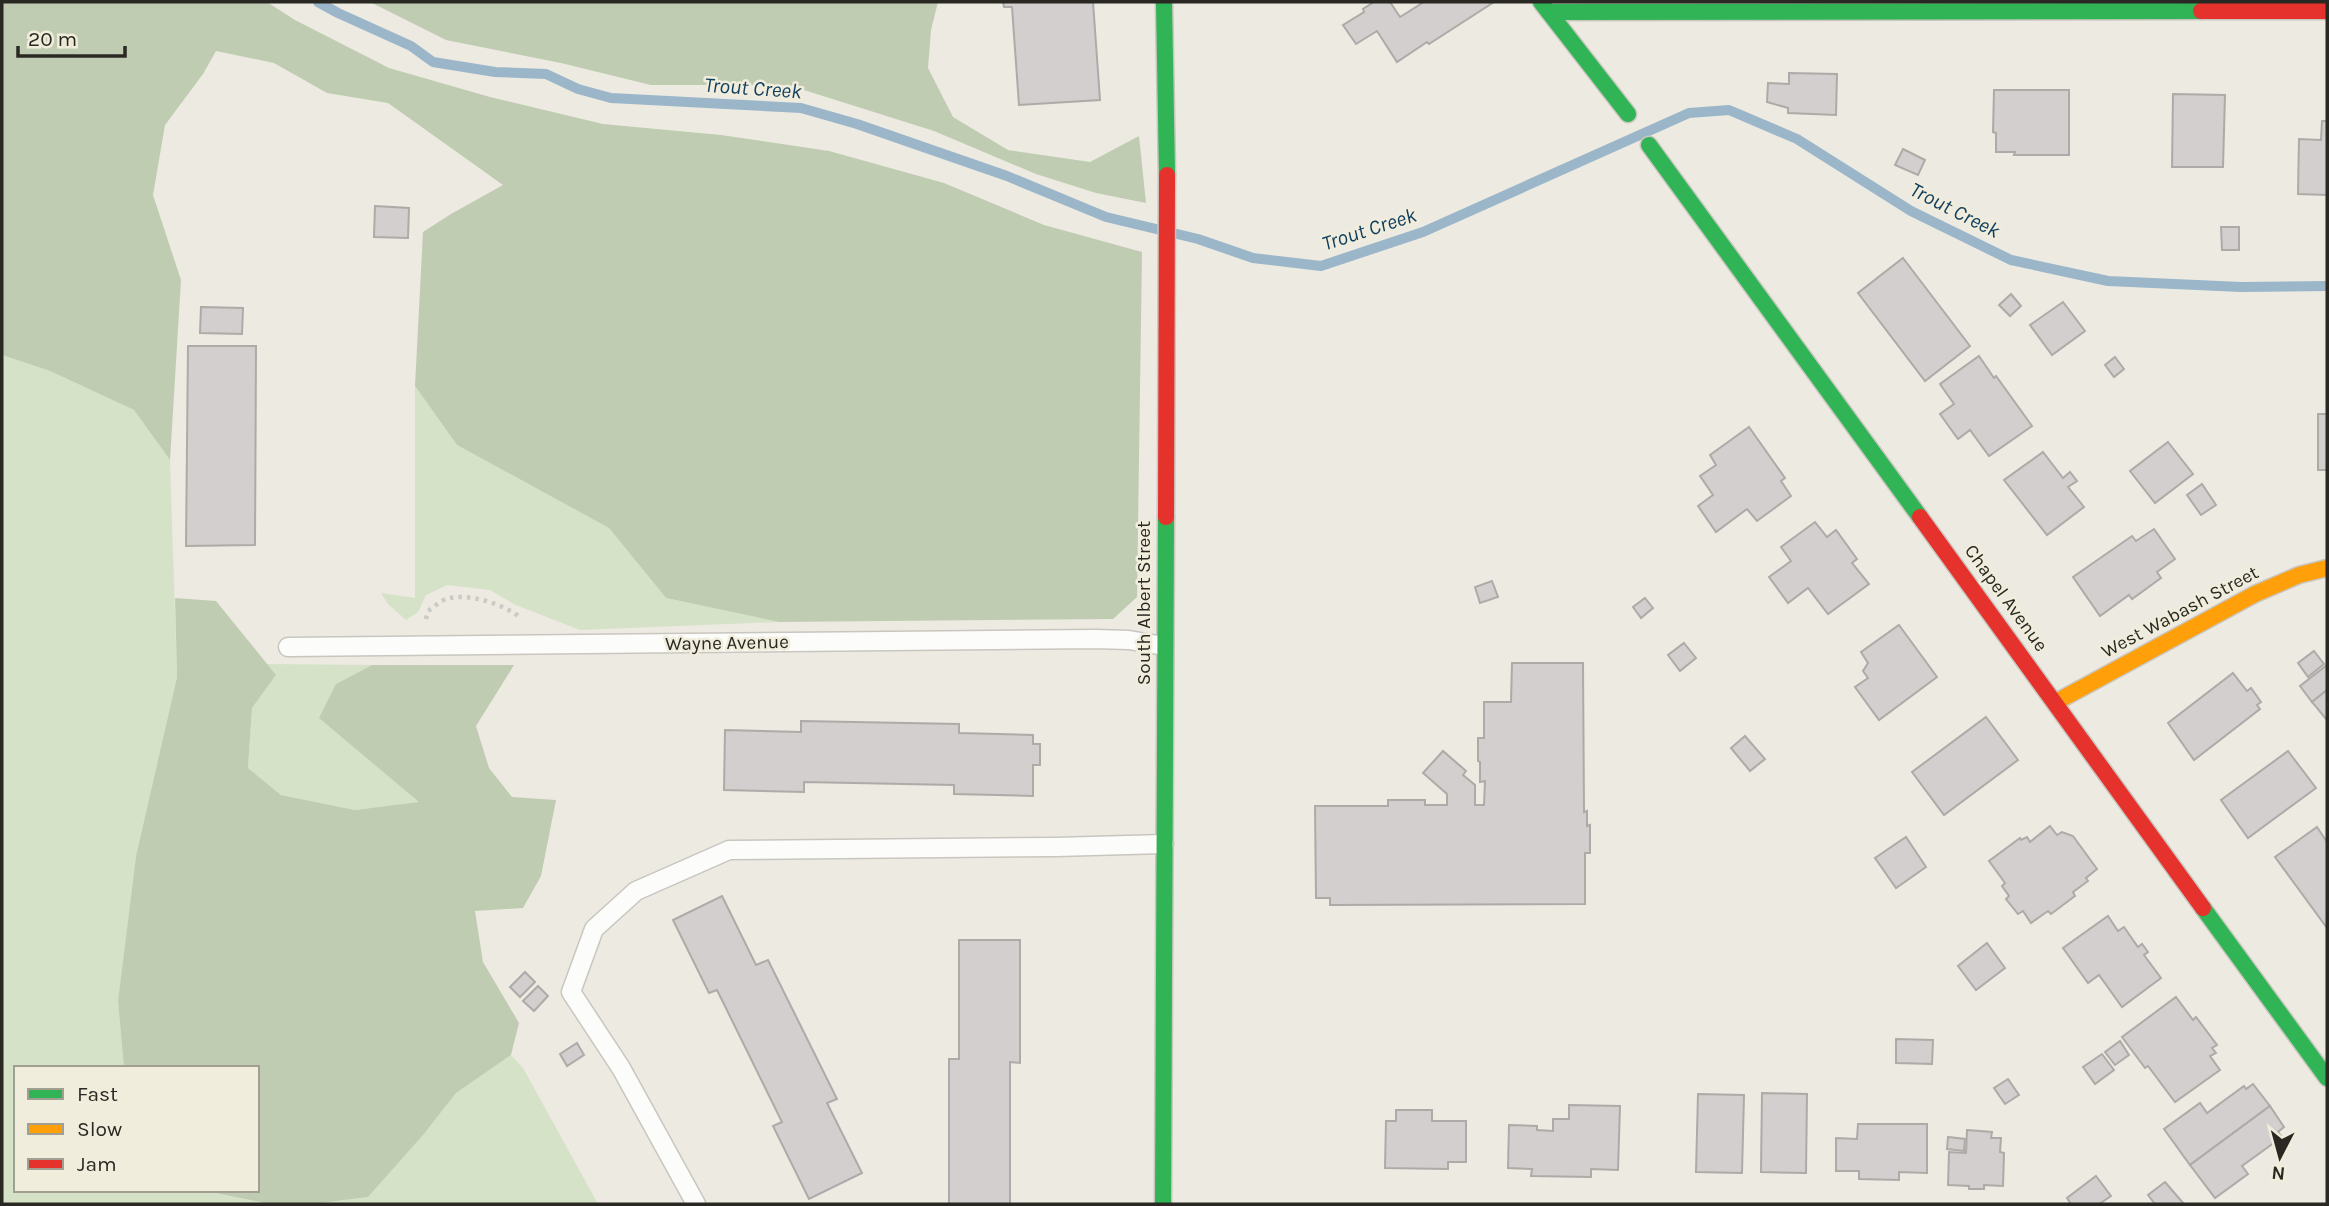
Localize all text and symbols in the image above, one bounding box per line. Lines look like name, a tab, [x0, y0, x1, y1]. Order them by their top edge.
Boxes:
scale bar	[18, 14, 124, 58]
text: 20 m	[28, 27, 77, 51]
water label: Trout Creek	[704, 73, 803, 103]
water label: Trout Creek	[1906, 177, 2004, 243]
water label: Trout Creek	[1319, 202, 1419, 255]
street label: South Albert Street	[1133, 521, 1155, 685]
street label: Chapel Avenue	[1960, 540, 2052, 656]
street label: West Wabash Street	[2098, 561, 2262, 663]
street label: Wayne Avenue	[665, 631, 789, 655]
legend	[14, 1066, 259, 1192]
text: Fast	[77, 1082, 118, 1106]
text: Slow	[77, 1117, 122, 1141]
north arrow	[2245, 1122, 2315, 1192]
text: Jam	[77, 1152, 117, 1176]
text: N	[2270, 1161, 2286, 1185]

